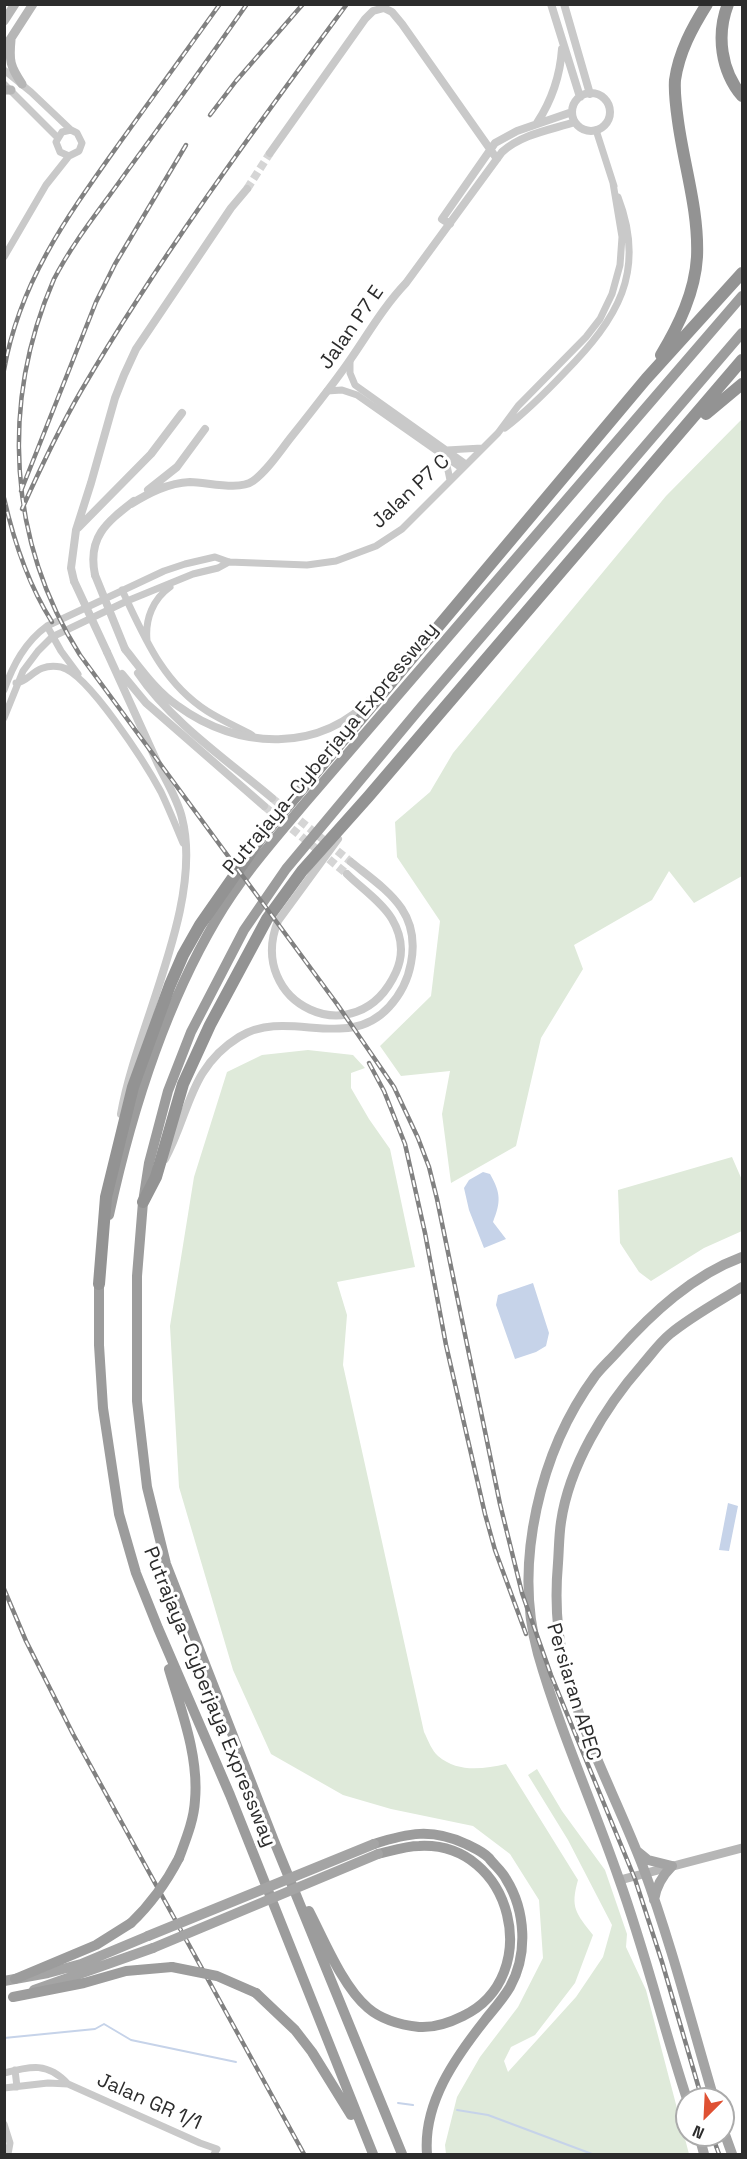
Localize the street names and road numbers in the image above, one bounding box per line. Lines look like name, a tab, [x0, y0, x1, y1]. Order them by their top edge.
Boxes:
street label: Jalan P7 E	[315, 282, 389, 374]
street label: Jalan P7 C	[367, 450, 455, 534]
street label: Putrajaya–Cyberjaya Expressway	[218, 618, 444, 880]
street label: Putrajaya–Cyberjaya Expressway	[138, 1543, 280, 1851]
street label: Persiaran APEC	[541, 1620, 605, 1764]
street label: Jalan GR 1/1	[93, 2068, 205, 2136]

